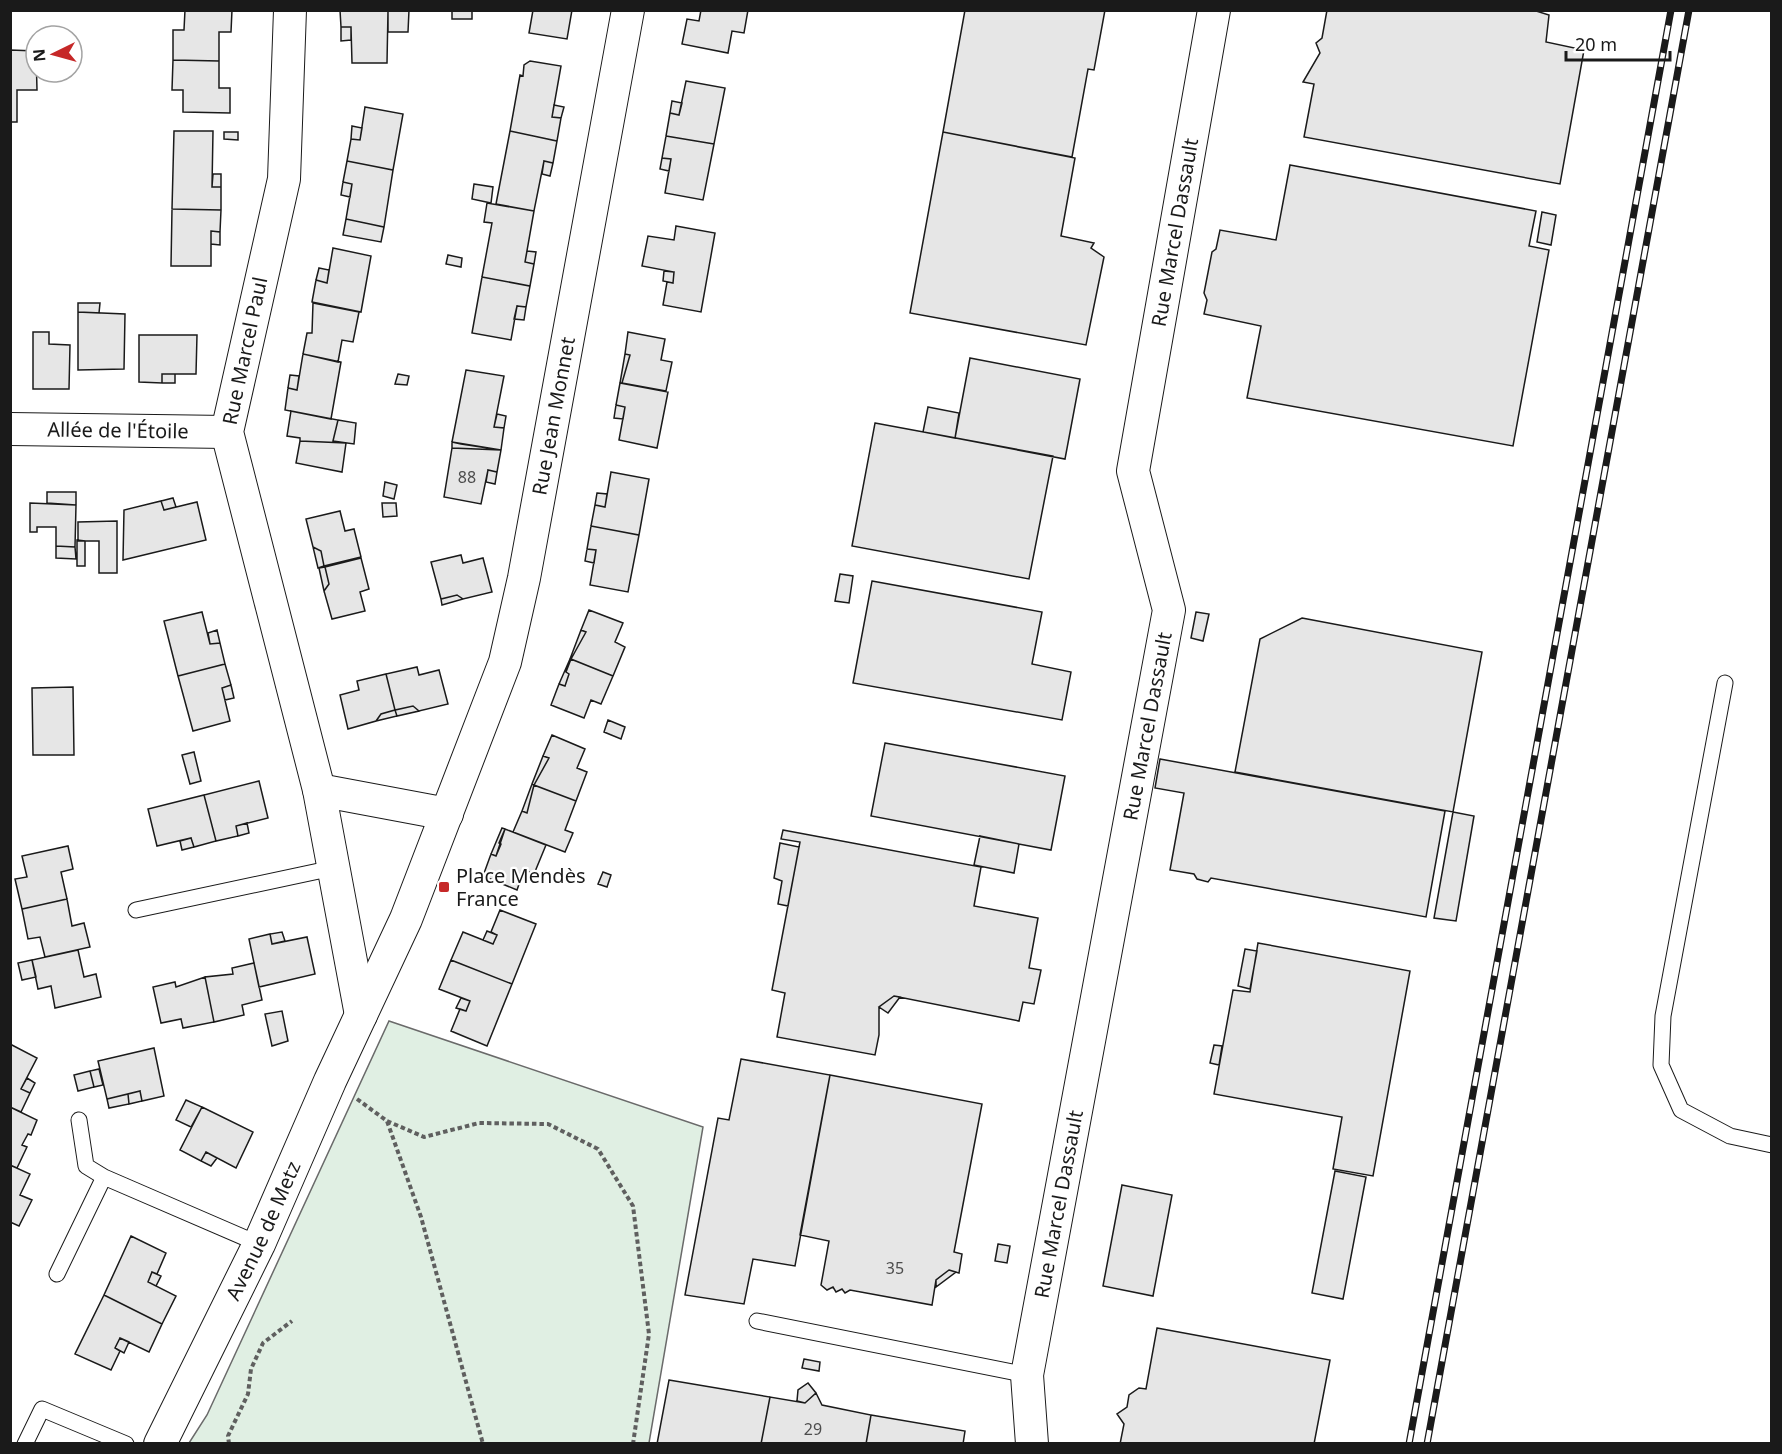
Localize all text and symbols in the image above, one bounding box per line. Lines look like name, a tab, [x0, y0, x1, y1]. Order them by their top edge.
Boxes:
north arrow	[24, 24, 84, 84]
scale bar	[1566, 24, 1670, 62]
text: 20 m	[1575, 32, 1617, 56]
text: N	[28, 48, 51, 63]
street label: Rue Marcel Dassault	[1145, 136, 1204, 329]
street label: Rue Marcel Paul	[216, 274, 273, 427]
street label: Rue Jean Monnet	[525, 335, 581, 497]
street label: Allée de l'Étoile	[47, 416, 189, 444]
house number: 88	[458, 466, 476, 488]
street label: Rue Marcel Dassault	[1116, 630, 1178, 822]
place label: Place Mendès France	[456, 862, 586, 912]
marker: Place Mendès France	[437, 880, 451, 894]
street label: Rue Marcel Dassault	[1028, 1108, 1089, 1300]
street label: Avenue de Metz	[219, 1157, 306, 1305]
house number: 35	[886, 1257, 904, 1279]
house number: 29	[804, 1418, 822, 1440]

